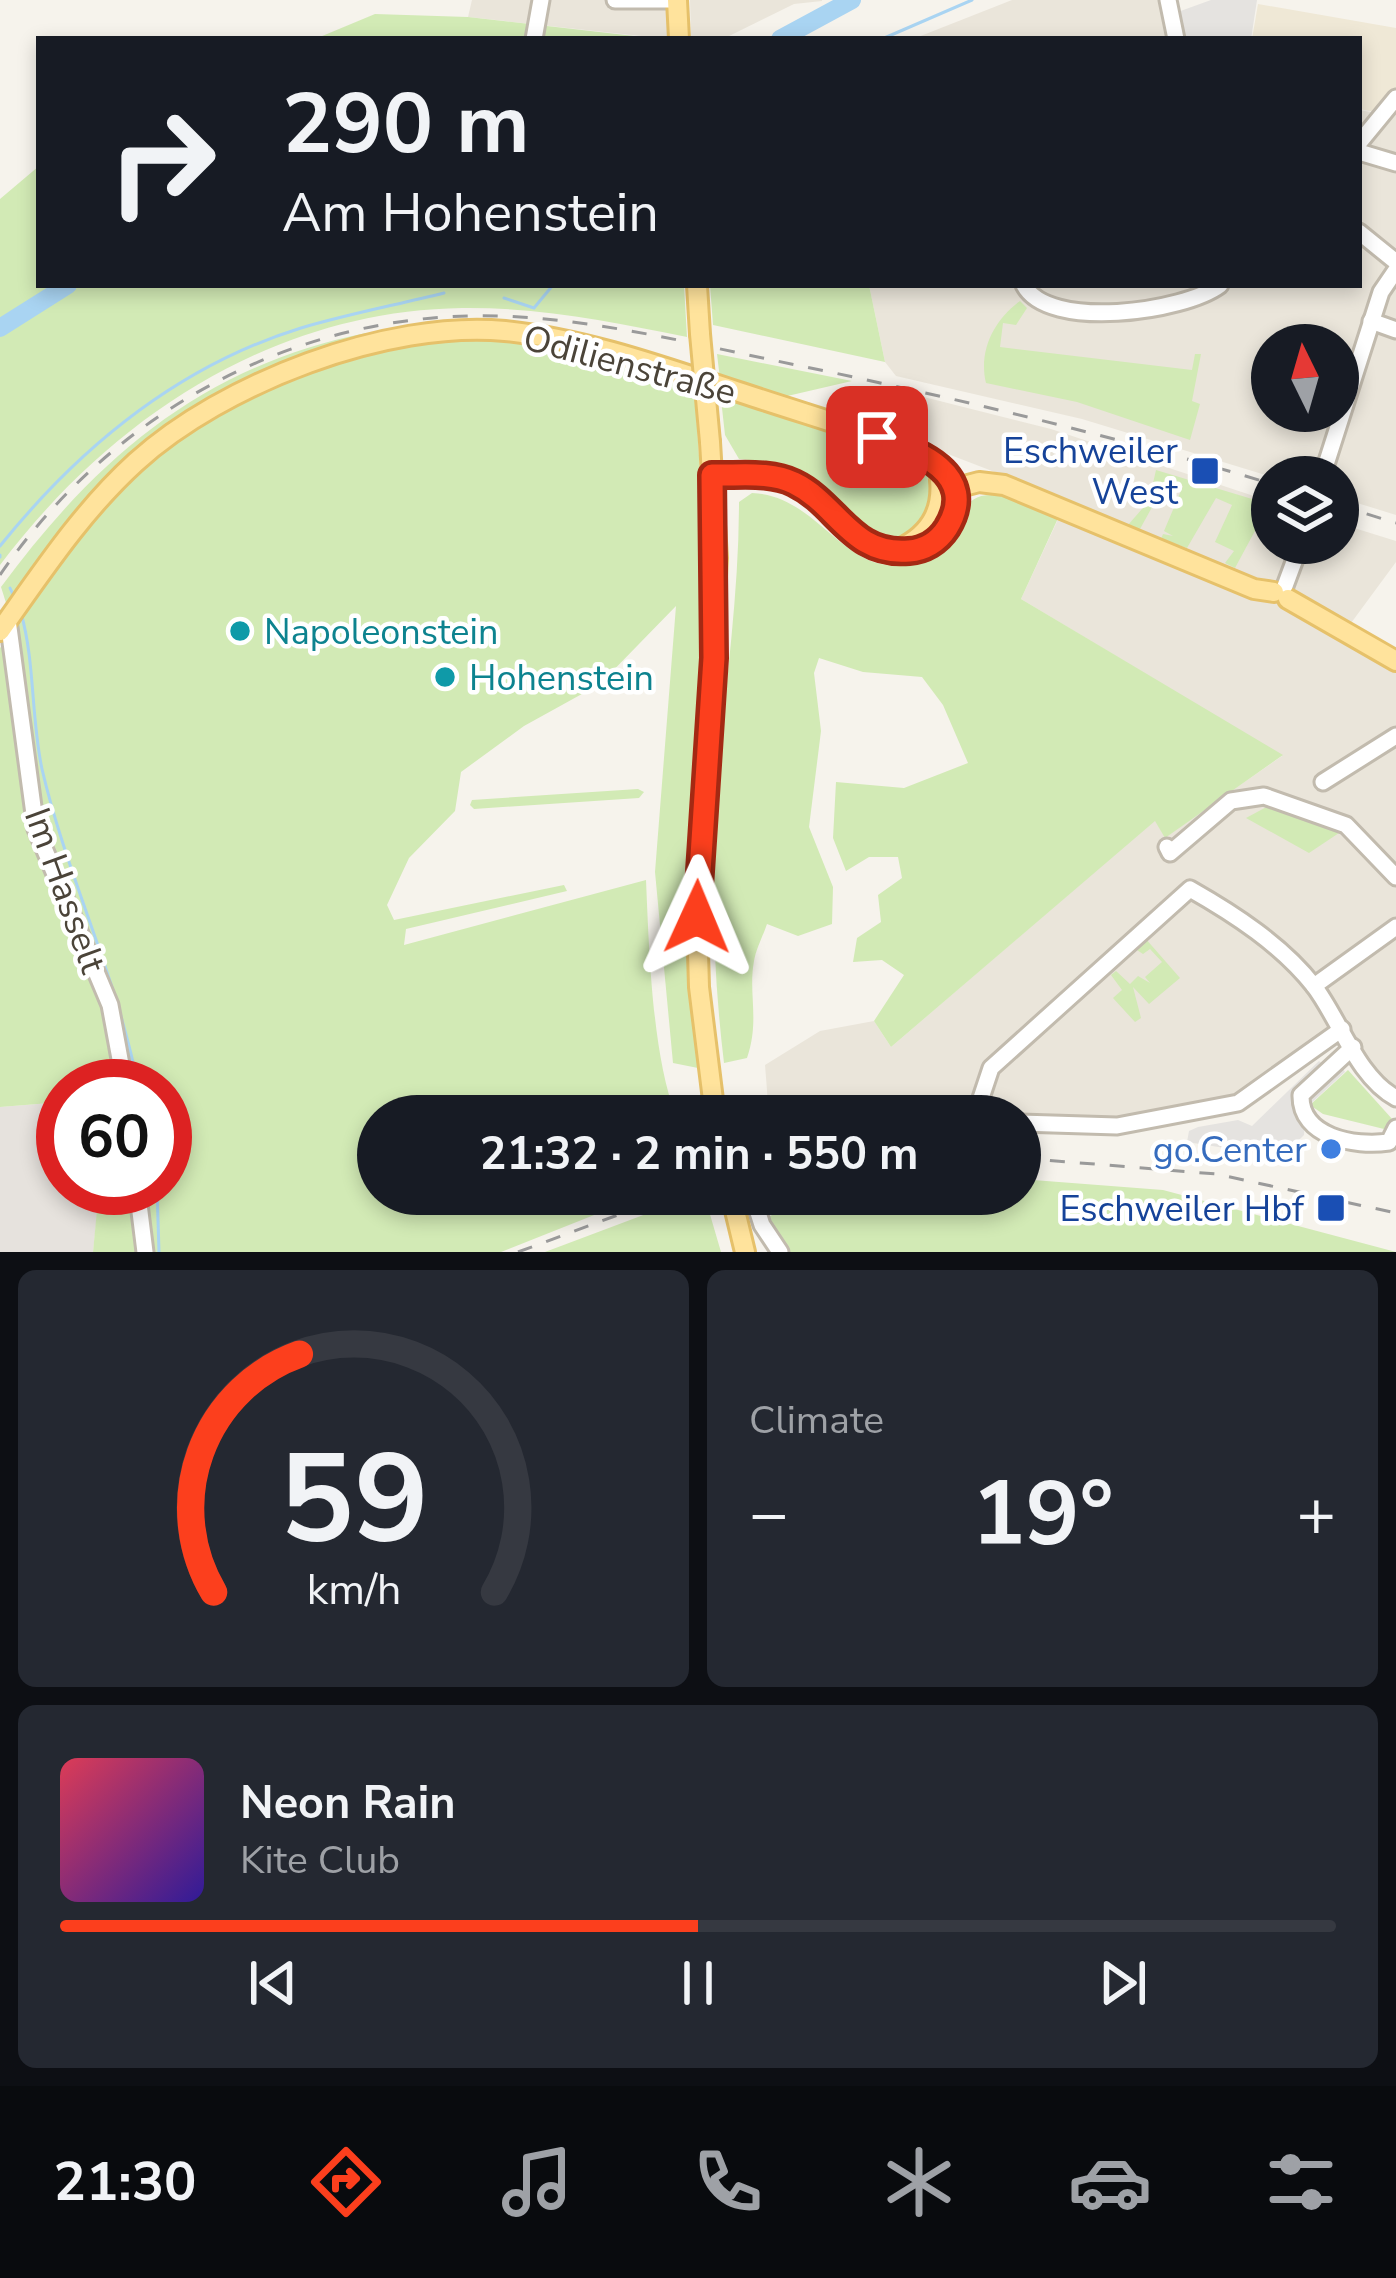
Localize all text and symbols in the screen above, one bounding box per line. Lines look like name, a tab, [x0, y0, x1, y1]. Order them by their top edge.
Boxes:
text: 290 m	[282, 67, 530, 182]
icon: right	[84, 84, 240, 240]
text: Am Hohenstein	[282, 176, 659, 250]
street label: Odilienstraße	[518, 314, 741, 417]
north arrow	[1251, 324, 1359, 432]
map controls	[1251, 324, 1359, 564]
pin	[826, 386, 928, 488]
icon: arrive	[844, 404, 910, 470]
place label: Eschweiler West	[1003, 427, 1178, 517]
marker: Eschweiler West	[1189, 455, 1221, 487]
button: layers	[1251, 456, 1359, 564]
place label: Napoleonstein	[264, 608, 498, 657]
marker: Napoleonstein	[227, 618, 253, 644]
place label: Hohenstein	[469, 654, 654, 703]
marker: Hohenstein	[432, 664, 458, 690]
street label: Im Hasselt	[12, 801, 117, 980]
position arrow	[634, 854, 760, 980]
speed limit sign: 60	[36, 1059, 192, 1215]
text: 21:32 · 2 min · 550 m	[479, 1124, 919, 1185]
place label: go.Center	[1153, 1126, 1307, 1175]
marker: go.Center	[1318, 1136, 1344, 1162]
place label: Eschweiler Hbf	[1060, 1185, 1305, 1234]
marker: Eschweiler Hbf	[1315, 1192, 1347, 1224]
text: Climate	[749, 1394, 884, 1447]
text: 59	[279, 1415, 428, 1585]
text: 19°	[971, 1453, 1114, 1576]
text: −	[749, 1469, 789, 1559]
text: +	[1296, 1469, 1336, 1559]
text: km/h	[306, 1560, 401, 1618]
text: Neon Rain	[240, 1773, 456, 1834]
text: Kite Club	[240, 1834, 400, 1887]
icon: previous	[240, 1950, 306, 2016]
icon: pause	[665, 1950, 731, 2016]
icon: next	[1090, 1950, 1156, 2016]
icon: directions	[304, 2140, 388, 2224]
icon: music	[495, 2140, 579, 2224]
icon: phone	[686, 2140, 770, 2224]
icon: climate	[877, 2140, 961, 2224]
icon: car	[1068, 2140, 1152, 2224]
icon: filters	[1259, 2140, 1343, 2224]
text: 21:30	[54, 2145, 197, 2219]

